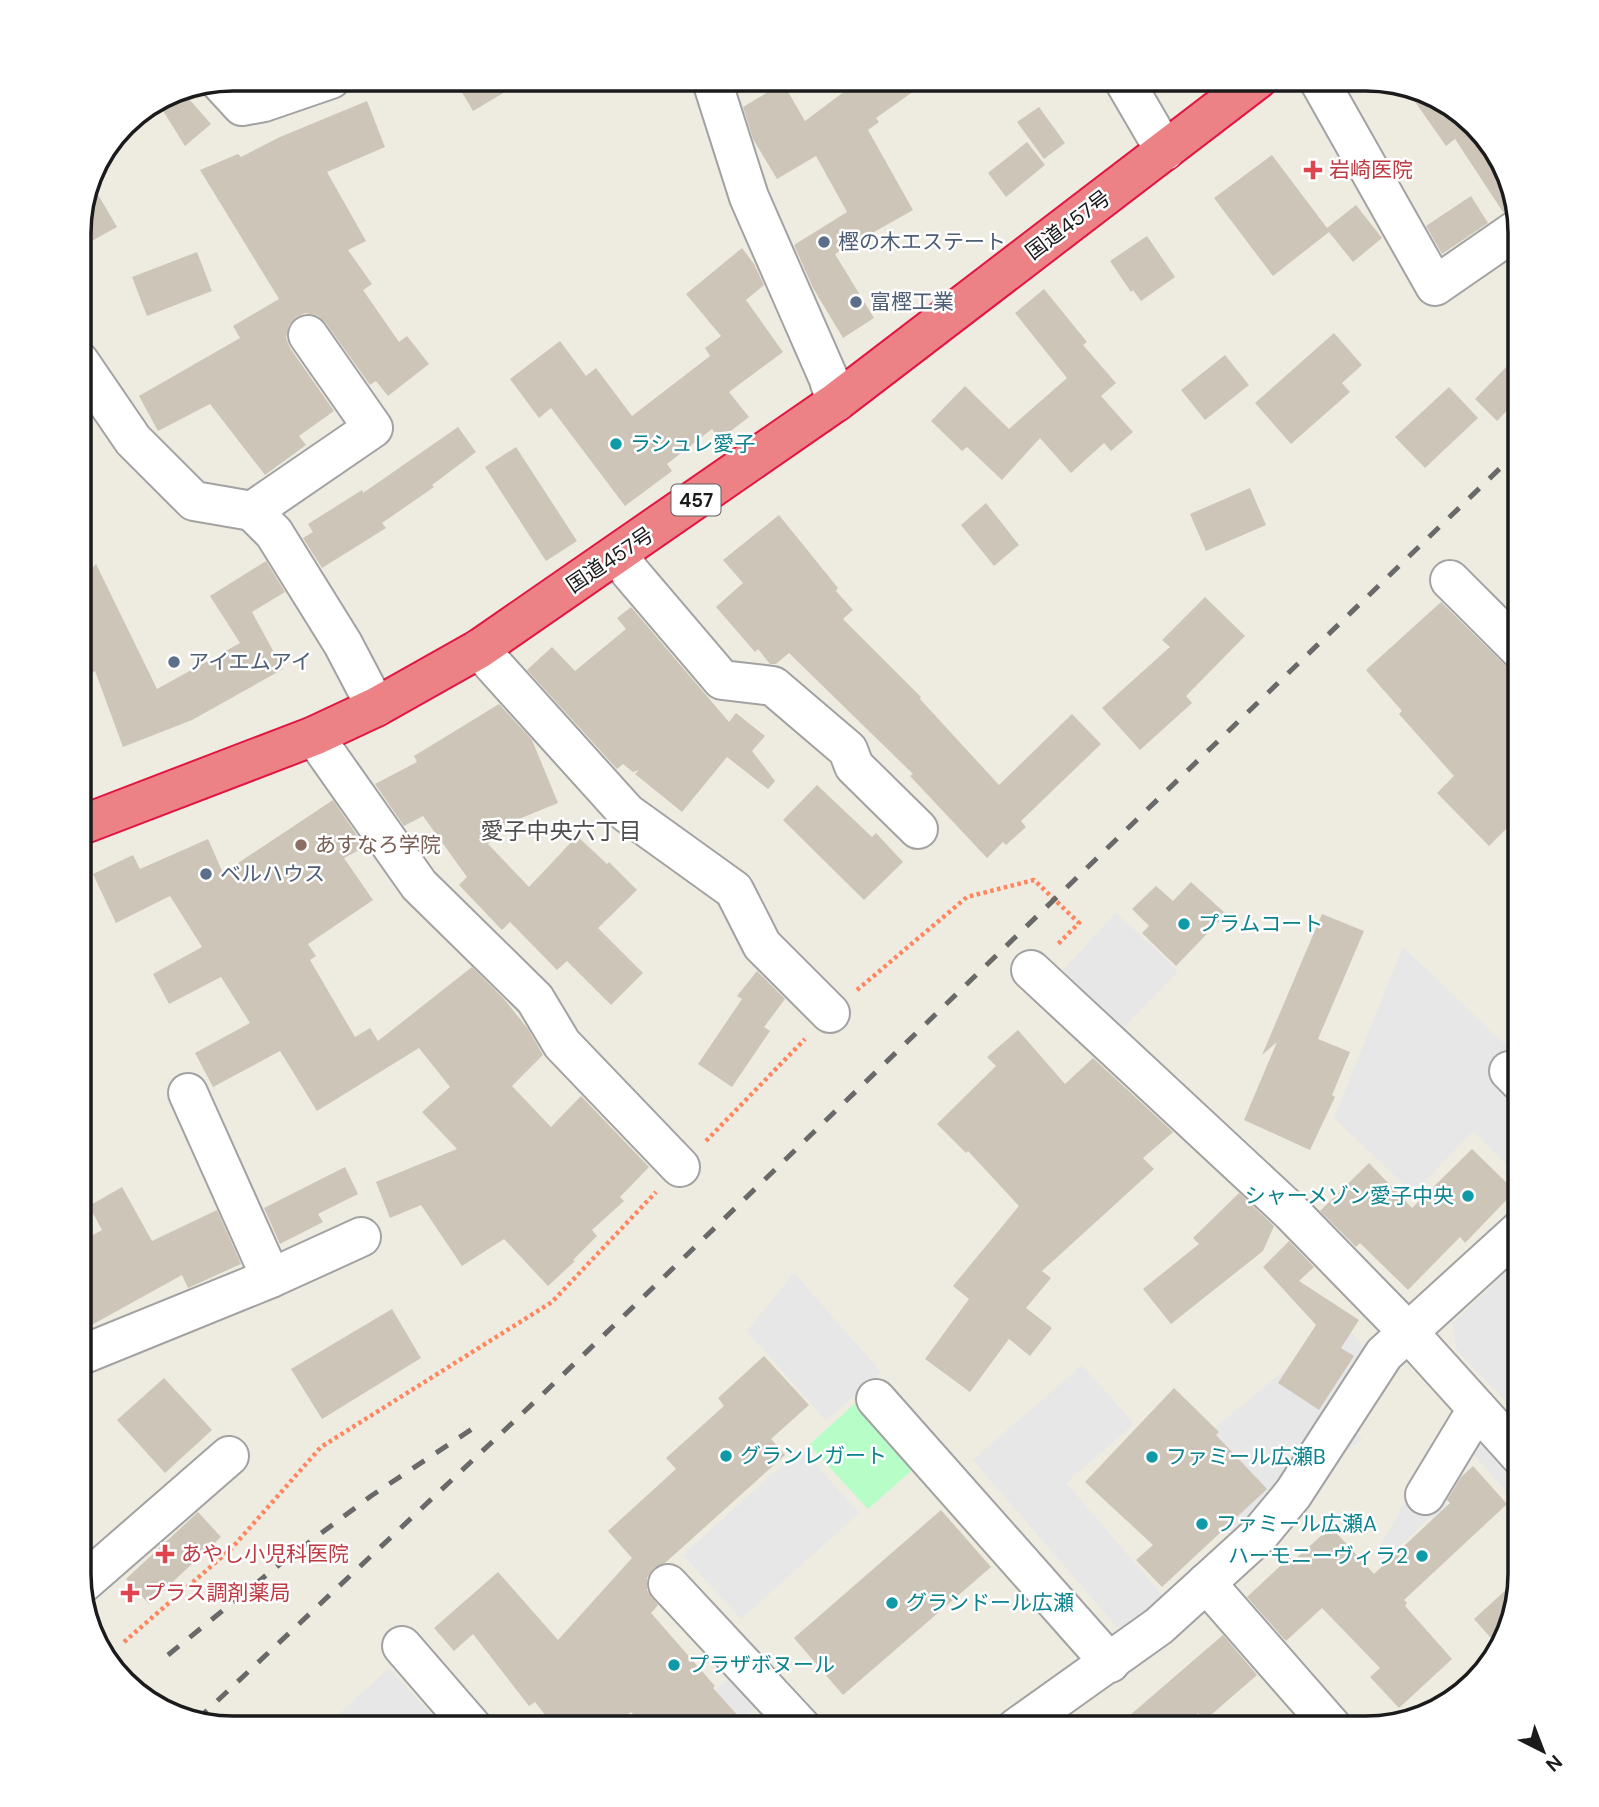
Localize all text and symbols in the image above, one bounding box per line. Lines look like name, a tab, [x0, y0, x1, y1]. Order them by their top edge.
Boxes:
place label: 岩崎医院	[1329, 156, 1413, 184]
marker: 岩崎医院	[1303, 160, 1323, 180]
street label: 国道457号	[1020, 184, 1116, 266]
place label: 樫の木エステート	[838, 228, 1006, 256]
marker: 樫の木エステート	[816, 234, 832, 250]
place label: 富樫工業	[870, 288, 954, 316]
marker: 富樫工業	[848, 294, 864, 310]
place label: ラシュレ愛子	[630, 430, 755, 458]
marker: ラシュレ愛子	[608, 436, 624, 452]
road number: 457	[672, 485, 720, 516]
street label: 国道457号	[561, 521, 659, 599]
place label: アイエムアイ	[188, 648, 312, 676]
marker: アイエムアイ	[166, 654, 182, 670]
district label: 愛子中央六丁目	[481, 816, 642, 846]
place label: あすなろ学院	[315, 831, 441, 859]
marker: あすなろ学院	[293, 837, 309, 853]
place label: ベルハウス	[220, 860, 325, 888]
marker: ベルハウス	[198, 866, 214, 882]
place label: プラムコート	[1198, 910, 1323, 938]
marker: プラムコート	[1176, 916, 1192, 932]
place label: シャーメゾン愛子中央	[1245, 1182, 1454, 1210]
marker: シャーメゾン愛子中央	[1460, 1188, 1476, 1204]
place label: グランレガート	[740, 1442, 887, 1470]
place label: ファミール広瀬B	[1166, 1443, 1326, 1471]
marker: グランレガート	[718, 1448, 734, 1464]
marker: ファミール広瀬B	[1144, 1449, 1160, 1465]
place label: ファミール広瀬A	[1216, 1510, 1377, 1538]
marker: ファミール広瀬A	[1194, 1516, 1210, 1532]
place label: あやし小児科医院	[181, 1540, 349, 1568]
place label: ハーモニーヴィラ2	[1228, 1542, 1408, 1570]
marker: あやし小児科医院	[155, 1544, 175, 1564]
marker: ハーモニーヴィラ2	[1414, 1548, 1430, 1564]
place label: プラス調剤薬局	[144, 1579, 291, 1607]
marker: プラス調剤薬局	[122, 1585, 138, 1601]
place label: グランドール広瀬	[906, 1589, 1074, 1617]
marker: グランドール広瀬	[884, 1595, 900, 1611]
place label: プラザボヌール	[688, 1651, 835, 1679]
marker: プラザボヌール	[666, 1657, 682, 1673]
north arrow	[1508, 1716, 1578, 1786]
text: N	[1541, 1749, 1568, 1777]

